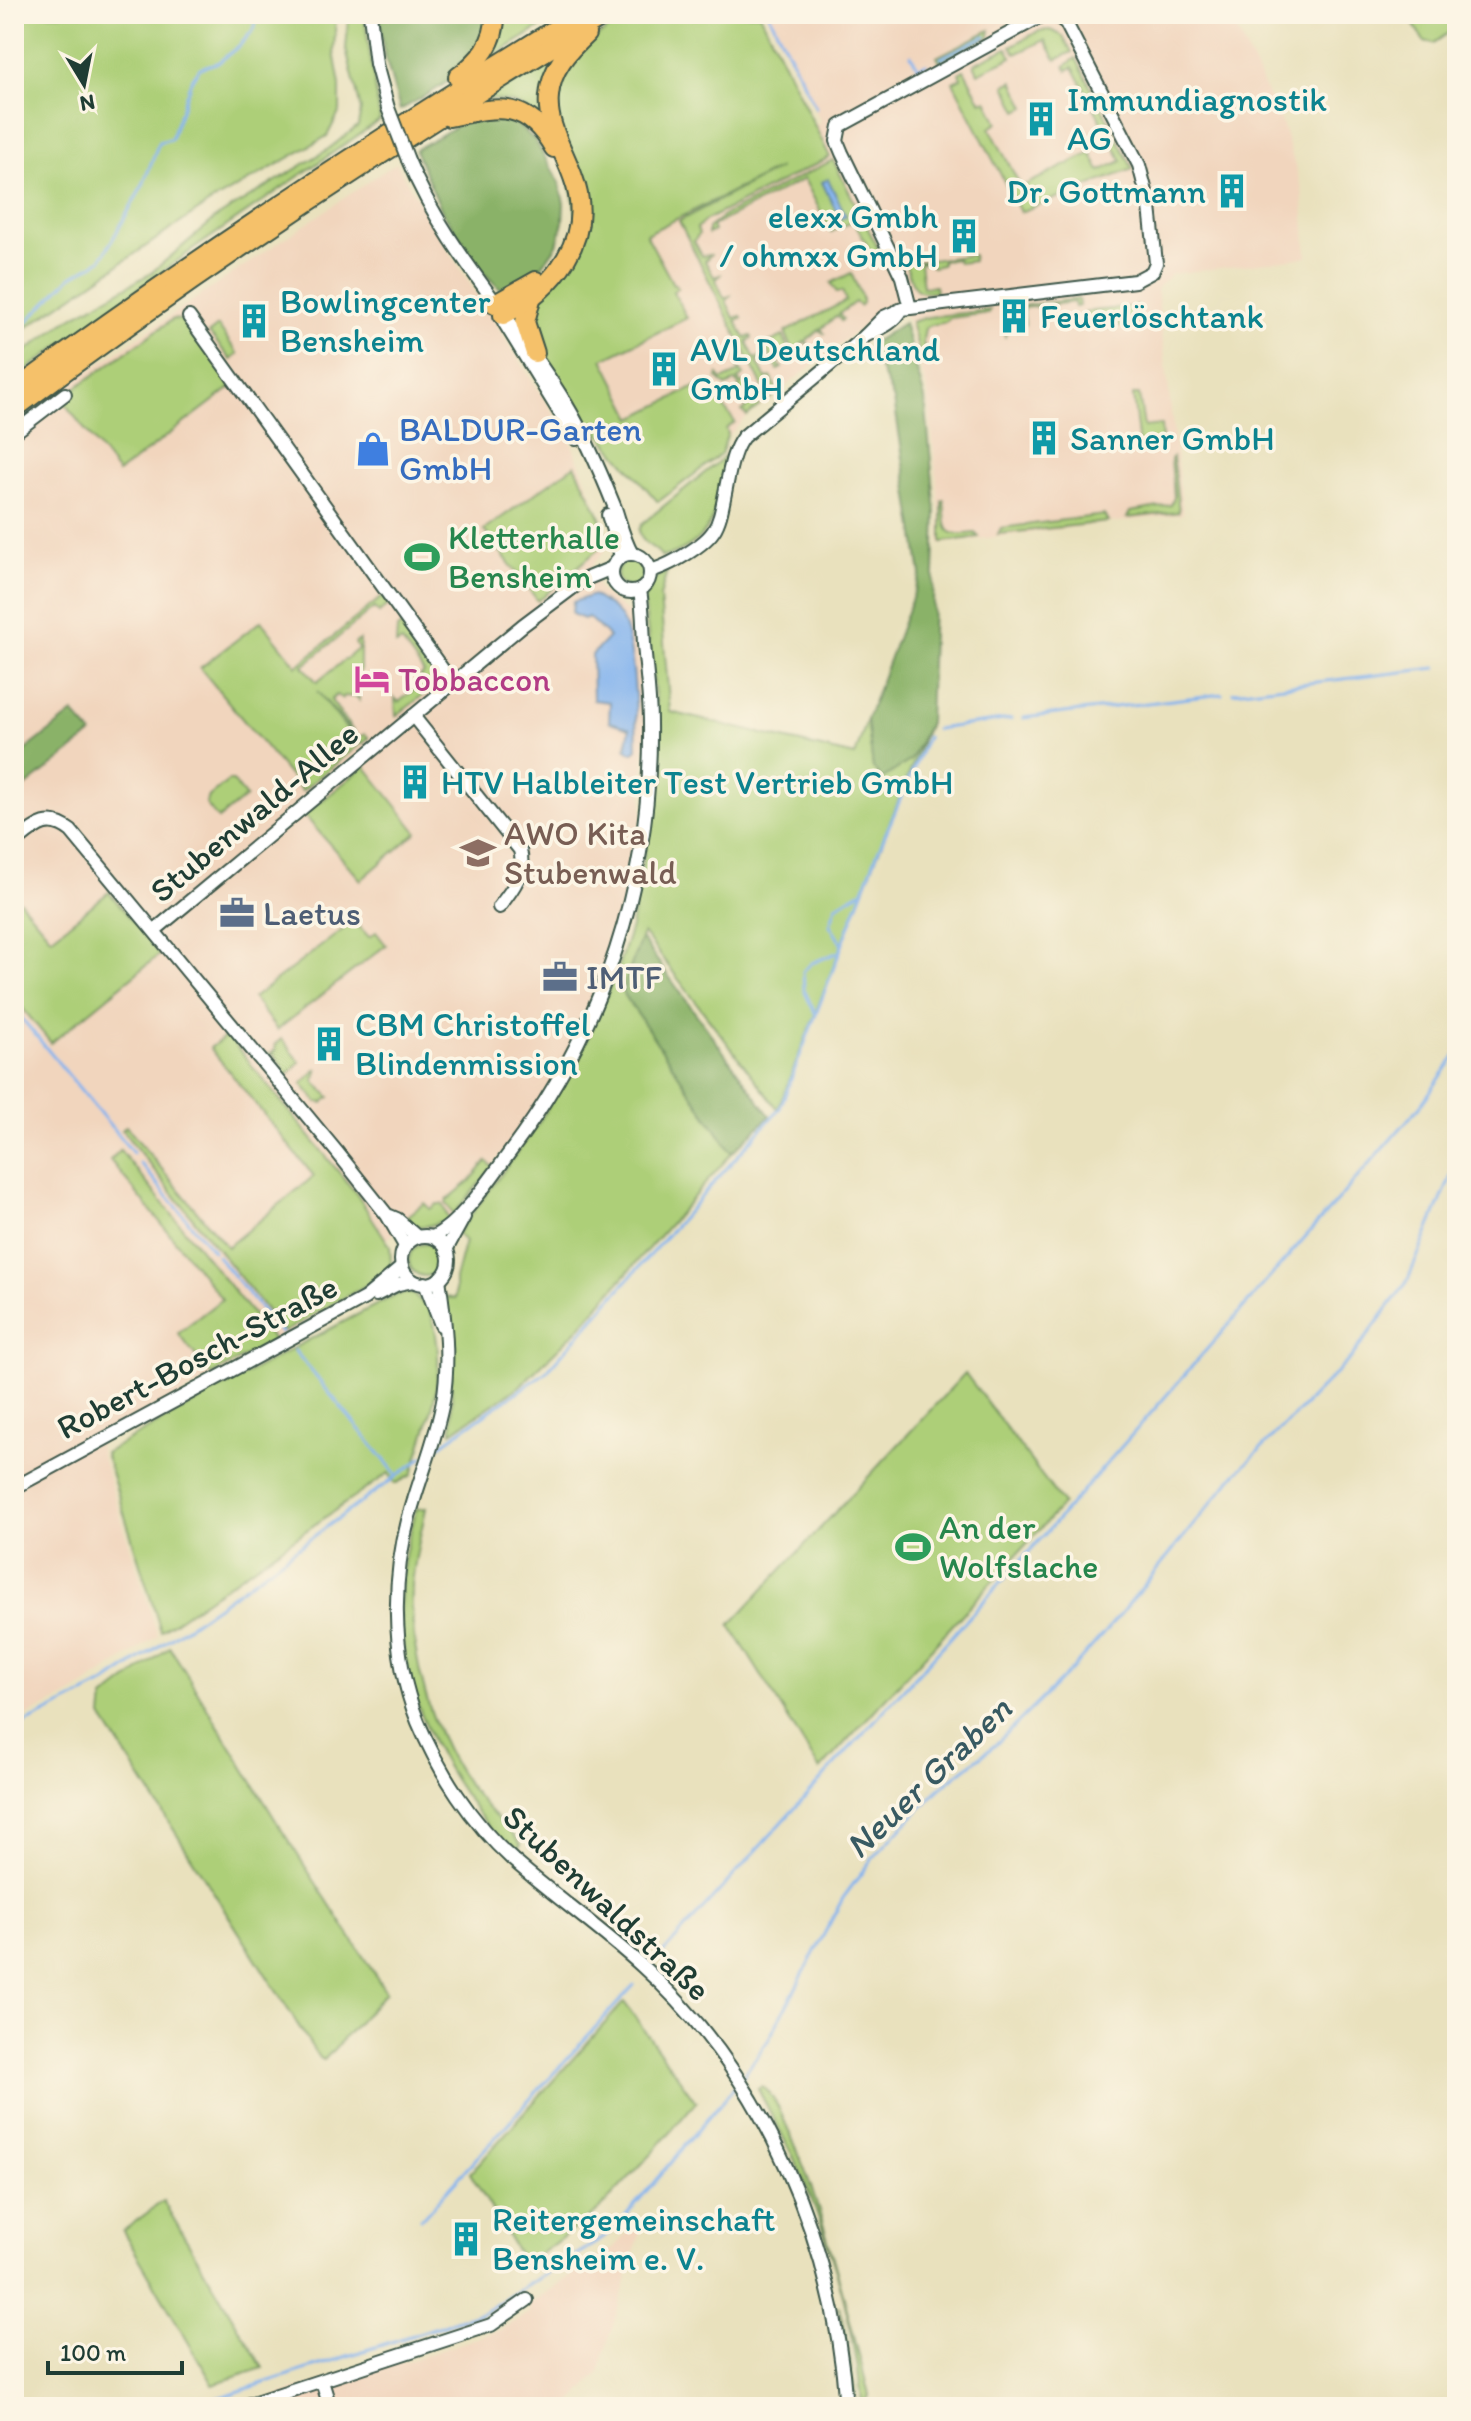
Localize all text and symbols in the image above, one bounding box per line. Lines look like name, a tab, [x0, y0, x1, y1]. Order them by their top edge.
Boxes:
north arrow	[44, 44, 124, 124]
place label: Immundiagnostik AG	[1067, 79, 1327, 159]
text: N	[78, 89, 97, 118]
building icon: Immundiagnostik AG	[1022, 100, 1060, 138]
place label: Dr. Gottmann	[1006, 171, 1206, 212]
building icon: Dr. Gottmann	[1213, 172, 1251, 210]
place label: elexx Gmbh / ohmxx GmbH	[720, 196, 938, 276]
building icon: elexx Gmbh / ohmxx GmbH	[945, 217, 983, 255]
place label: Bowlingcenter Bensheim	[280, 281, 491, 361]
place label: Feuerlöschtank	[1040, 296, 1264, 337]
building icon: Feuerlöschtank	[995, 297, 1033, 335]
building icon: Bowlingcenter Bensheim	[235, 302, 273, 340]
place label: AVL Deutschland GmbH	[690, 329, 940, 409]
building icon: AVL Deutschland GmbH	[645, 350, 683, 388]
place label: BALDUR-Garten GmbH	[399, 409, 642, 489]
place label: Sanner GmbH	[1070, 418, 1275, 459]
building icon: Sanner GmbH	[1025, 419, 1063, 457]
shop icon: BALDUR-Garten GmbH	[354, 430, 392, 468]
place label: Kletterhalle Bensheim	[448, 517, 620, 597]
sports icon: Kletterhalle Bensheim	[403, 538, 441, 576]
place label: Tobbaccon	[398, 659, 551, 700]
hotel icon: Tobbaccon	[353, 660, 391, 698]
street label: Stubenwald-Allee	[141, 713, 367, 911]
place label: HTV Halbleiter Test Vertrieb GmbH	[441, 762, 954, 803]
building icon: HTV Halbleiter Test Vertrieb GmbH	[396, 763, 434, 801]
place label: AWO Kita Stubenwald	[504, 813, 677, 893]
school or university icon: AWO Kita Stubenwald	[459, 834, 497, 872]
place label: Laetus	[263, 893, 361, 934]
office icon: Laetus	[218, 894, 256, 932]
place label: IMTF	[586, 957, 662, 998]
office icon: IMTF	[541, 958, 579, 996]
place label: CBM Christoffel Blindenmission	[355, 1004, 591, 1084]
building icon: CBM Christoffel Blindenmission	[310, 1025, 348, 1063]
street label: Robert-Bosch-Straße	[50, 1266, 344, 1448]
place label: An der Wolfslache	[939, 1507, 1098, 1587]
sports icon: An der Wolfslache	[894, 1528, 932, 1566]
water label: Neuer Graben	[836, 1687, 1020, 1867]
street label: Stubenwaldstraße	[495, 1796, 719, 2010]
place label: Reitergemeinschaft Bensheim e. V.	[492, 2199, 776, 2279]
building icon: Reitergemeinschaft Bensheim e. V.	[447, 2220, 485, 2258]
scale bar	[48, 2325, 182, 2375]
text: 100 m	[60, 2338, 126, 2367]

